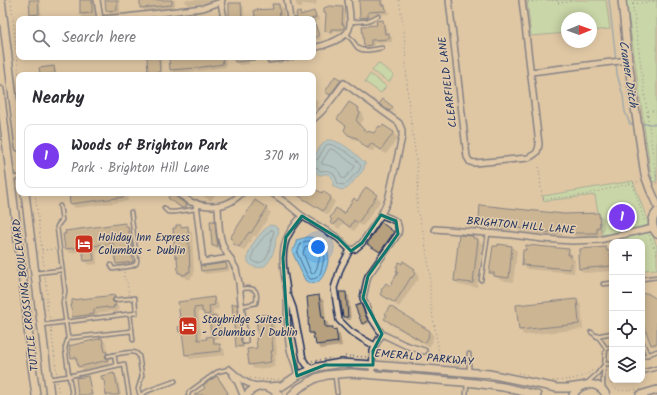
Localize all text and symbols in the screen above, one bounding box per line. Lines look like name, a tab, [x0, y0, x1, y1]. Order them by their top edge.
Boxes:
north arrow	[561, 12, 597, 48]
search box	[16, 16, 316, 60]
text: Search here	[62, 26, 136, 50]
icon: search	[30, 27, 52, 49]
street label: CLEARFIELD LANE	[433, 35, 463, 129]
water label: Cramer Ditch	[613, 39, 643, 110]
text: Nearby	[32, 85, 84, 112]
text: Woods of Brighton Park	[71, 134, 227, 158]
text: 1	[44, 146, 48, 167]
text: 370 m	[264, 146, 299, 167]
text: Park · Brighton Hill Lane	[71, 158, 209, 179]
pin: 1	[609, 202, 635, 232]
street label: BRIGHTON HILL LANE	[466, 212, 577, 240]
street label: TUTTLE CROSSING BOULEVARD	[8, 218, 44, 372]
place label: Holiday Inn Express Columbus - Dublin	[98, 229, 190, 260]
hotel icon: Holiday Inn Express Columbus - Dublin	[73, 233, 95, 255]
your location	[308, 237, 328, 257]
map controls	[609, 239, 645, 383]
button: +	[609, 239, 645, 275]
button: −	[609, 275, 645, 311]
place label: Staybridge Suites - Columbus / Dublin	[202, 311, 298, 342]
button: locate	[609, 311, 645, 347]
hotel icon: Staybridge Suites - Columbus / Dublin	[177, 315, 199, 337]
street label: EMERALD PARKWAY	[374, 345, 475, 371]
button: layers	[609, 347, 645, 383]

